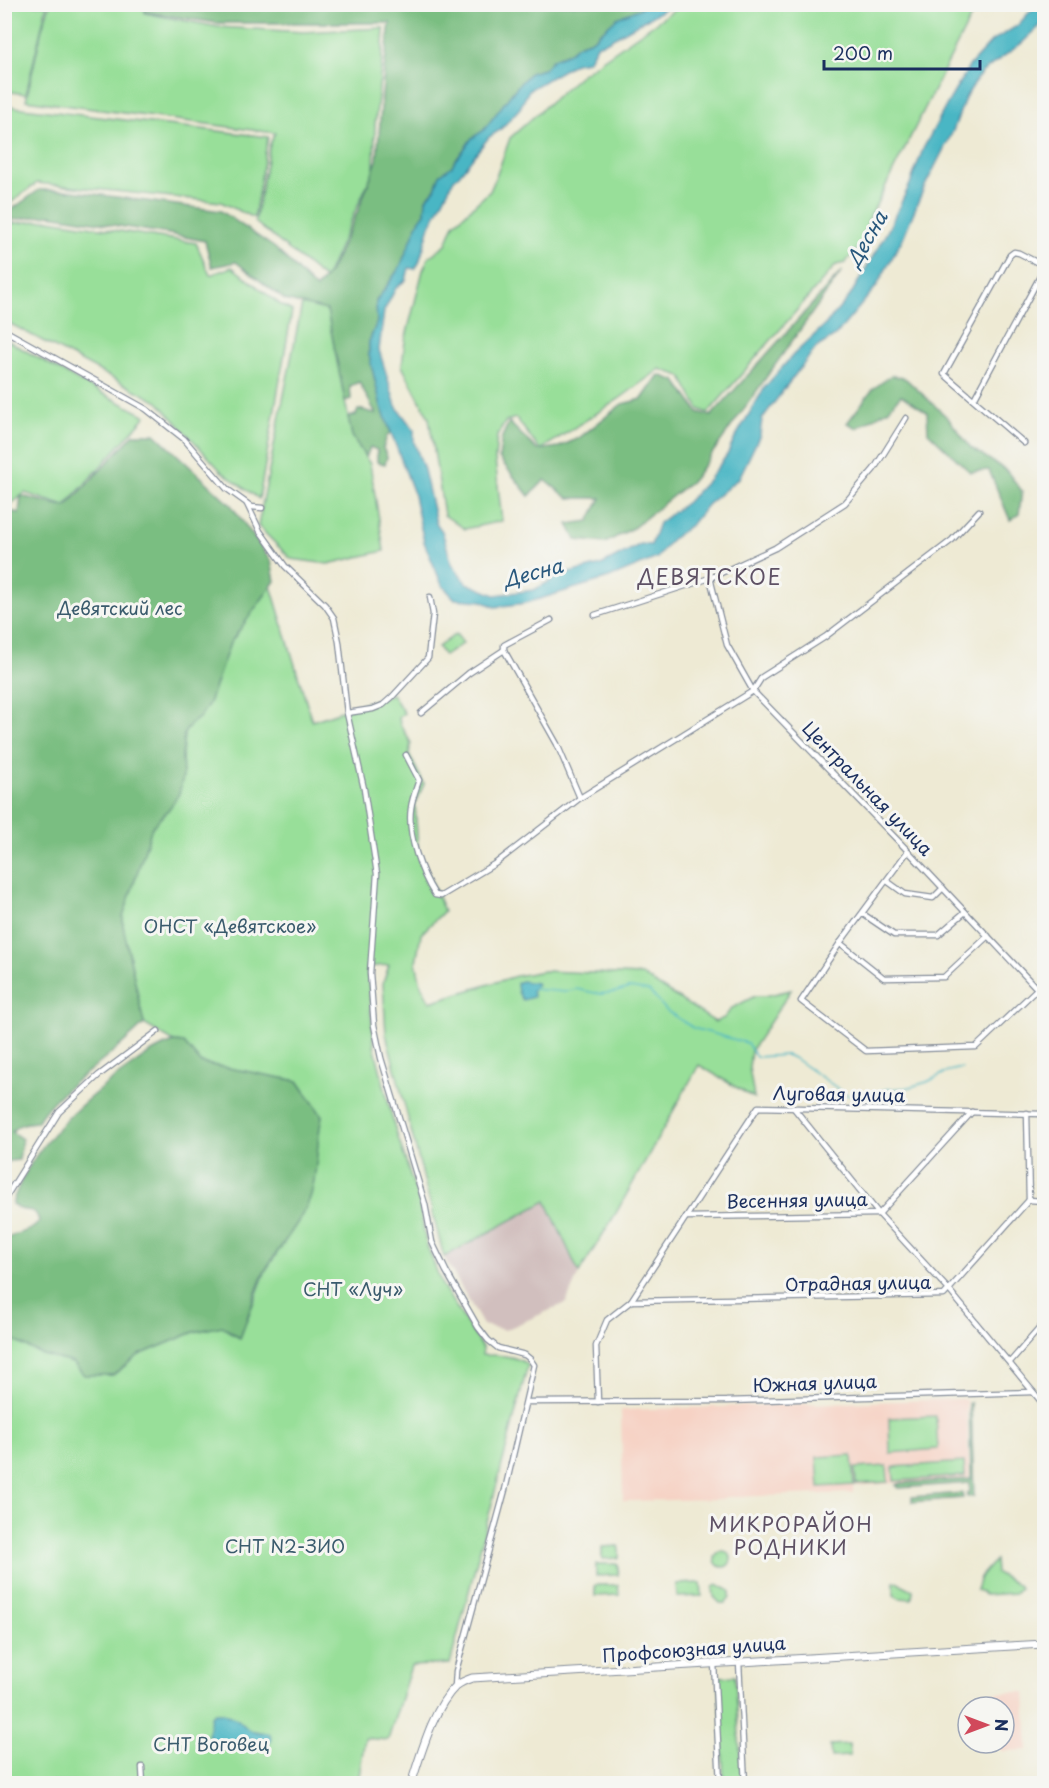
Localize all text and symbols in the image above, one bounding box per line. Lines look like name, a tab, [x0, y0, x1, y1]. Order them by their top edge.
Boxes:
scale bar	[824, 33, 980, 71]
text: 200 m	[833, 39, 893, 66]
water label: Десна	[837, 204, 894, 274]
water label: Десна	[498, 550, 566, 595]
district label: ДЕВЯТСКОЕ	[637, 560, 782, 592]
park label: Девятский лес	[56, 594, 183, 621]
street label: Центральная улица	[797, 715, 940, 862]
park label: ОНСТ «Девятское»	[144, 912, 316, 939]
street label: Луговая улица	[773, 1079, 906, 1108]
street label: Весенняя улица	[726, 1185, 869, 1214]
street label: Отрадная улица	[785, 1268, 932, 1297]
park label: СНТ «Луч»	[303, 1275, 403, 1302]
street label: Южная улица	[753, 1367, 878, 1398]
district label: МИКРОРАЙОН РОДНИКИ	[709, 1509, 873, 1562]
park label: СНТ N2-ЗИО	[225, 1532, 345, 1559]
street label: Профсоюзная улица	[601, 1629, 787, 1668]
north arrow	[956, 1695, 1016, 1755]
text: N	[990, 1719, 1014, 1731]
park label: СНТ Воговец	[153, 1730, 269, 1757]

